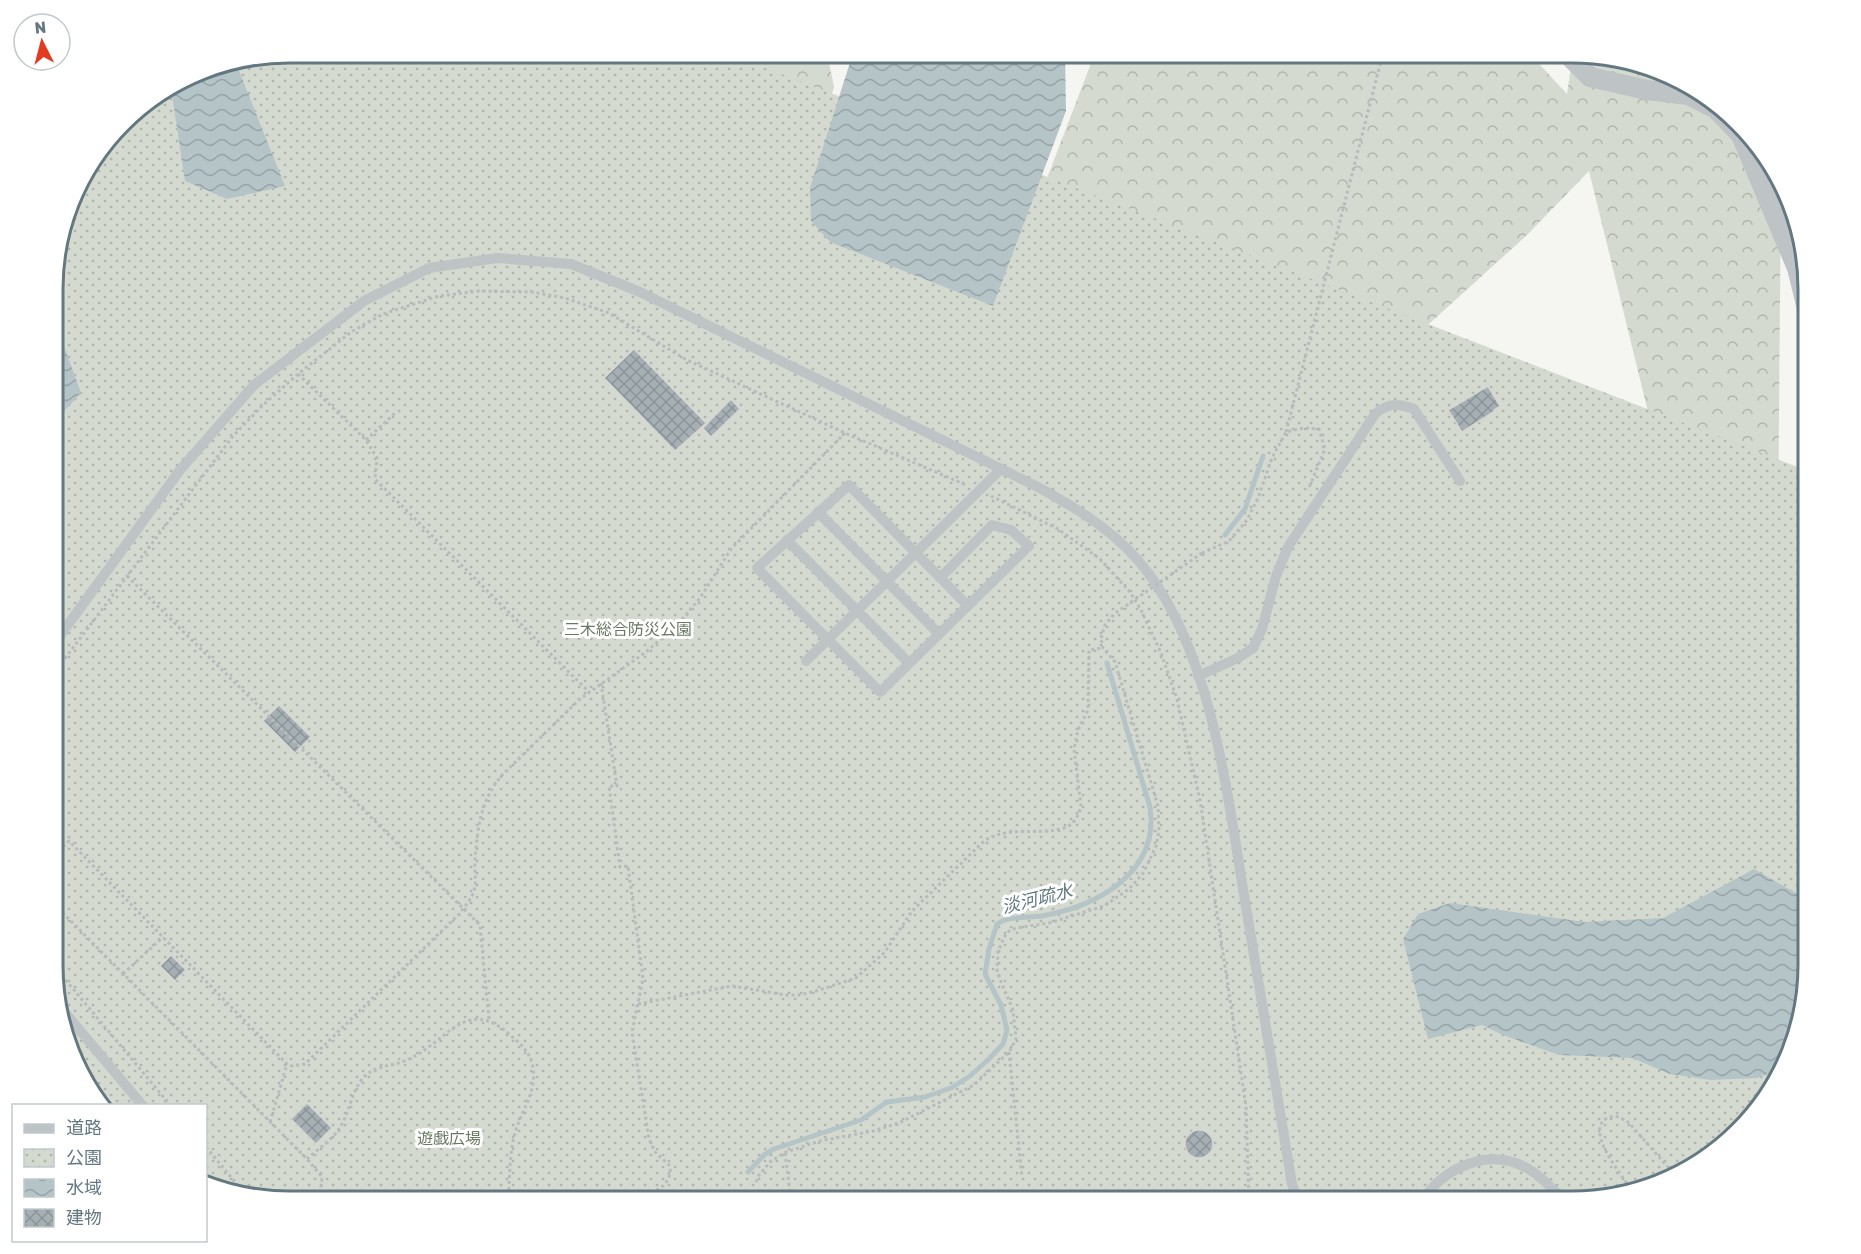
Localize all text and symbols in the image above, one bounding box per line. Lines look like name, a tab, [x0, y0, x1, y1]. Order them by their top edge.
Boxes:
north arrow	[12, 12, 72, 72]
text: N	[34, 18, 47, 38]
park label: 三木総合防災公園	[564, 620, 692, 639]
water label: 淡河疏水	[999, 879, 1077, 918]
legend	[12, 1104, 207, 1242]
text: 道路	[66, 1117, 102, 1139]
park label: 遊戯広場	[417, 1129, 481, 1148]
text: 公園	[66, 1147, 102, 1169]
text: 水域	[66, 1177, 102, 1199]
text: 建物	[66, 1207, 102, 1229]

